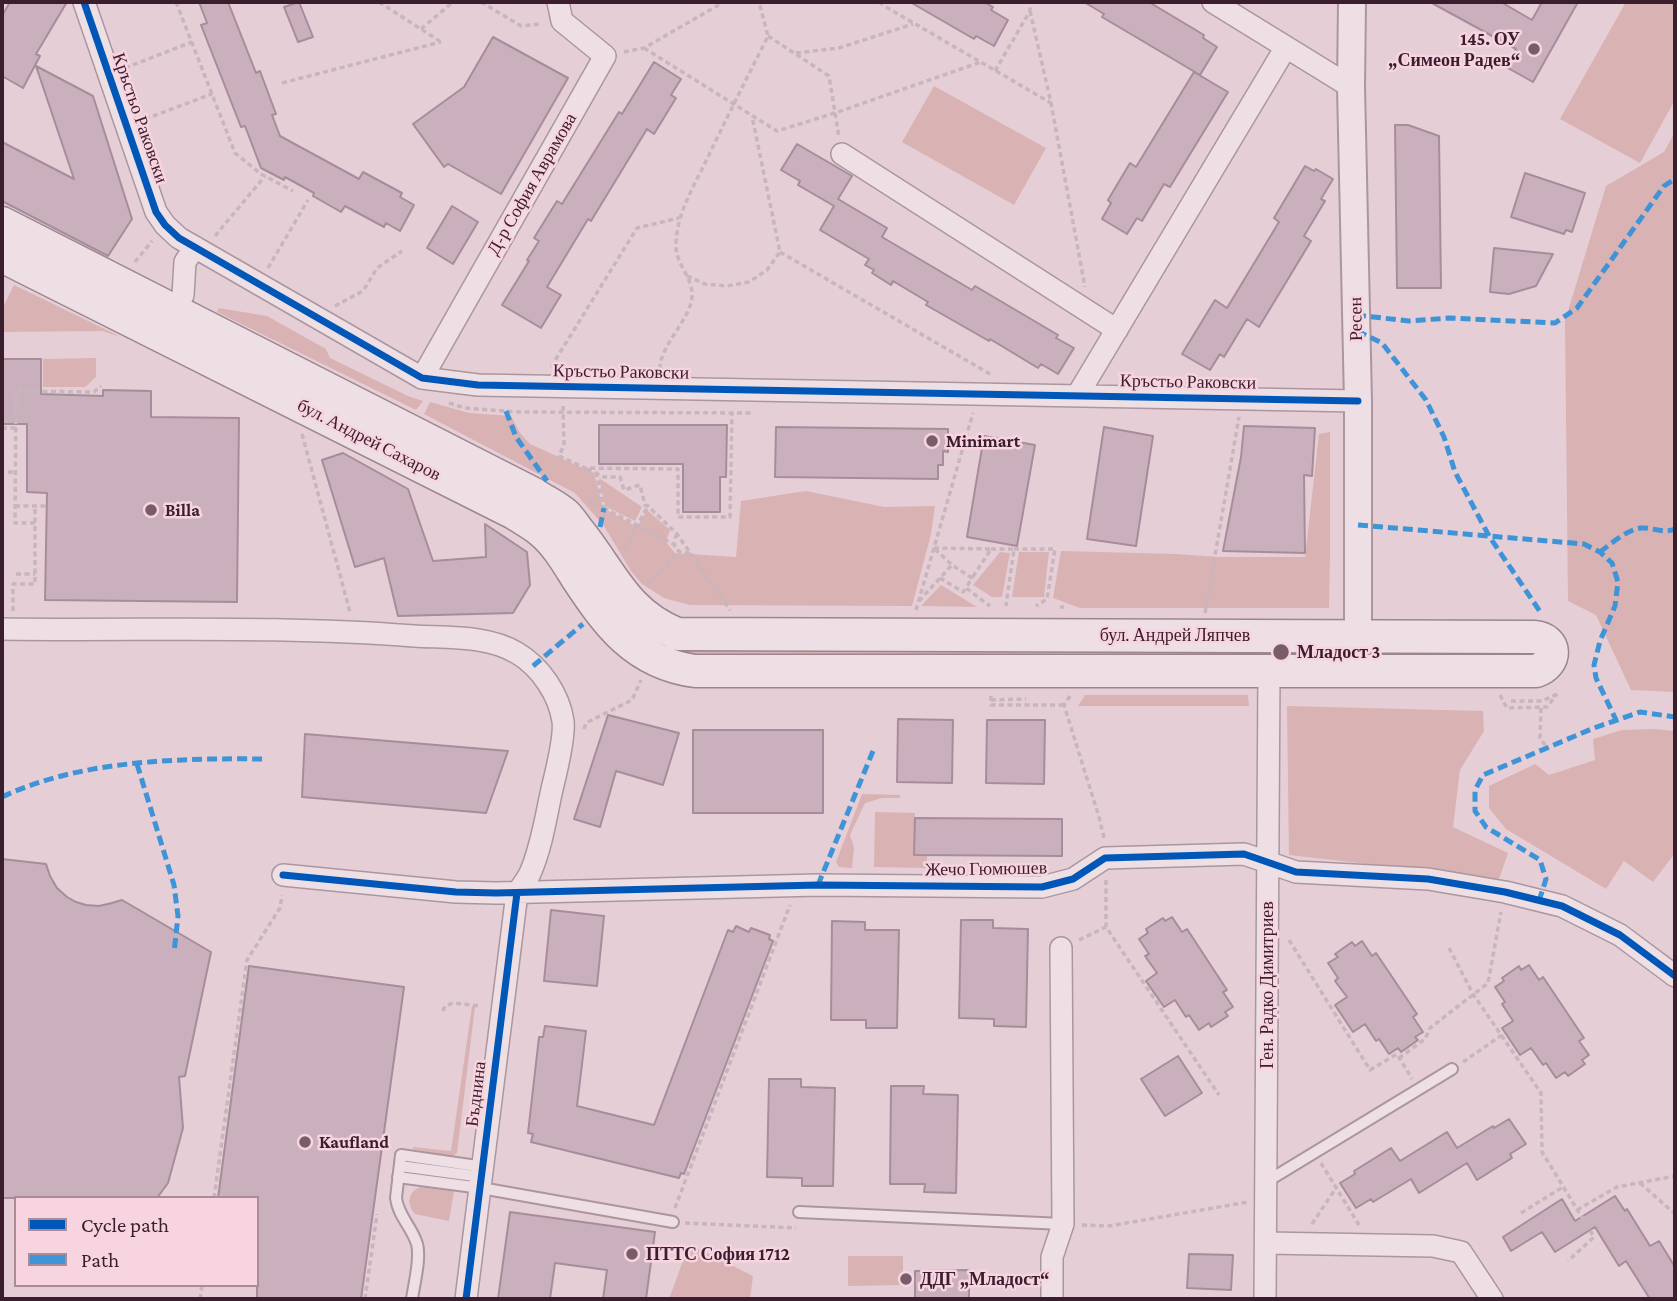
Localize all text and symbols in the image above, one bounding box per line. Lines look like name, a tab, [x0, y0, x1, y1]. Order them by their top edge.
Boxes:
place label: 145. ОУ „Симеон Радев“	[1388, 28, 1520, 70]
marker: 145. ОУ „Симеон Радев“	[1526, 41, 1542, 57]
street label: Кръстьо Раковски	[108, 50, 172, 186]
street label: Д-р София Аврамова	[483, 109, 581, 259]
street label: Ресен	[1345, 297, 1367, 341]
street label: Кръстьо Раковски	[553, 360, 689, 384]
street label: Кръстьо Раковски	[1120, 370, 1256, 394]
street label: бул. Андрей Сахаров	[294, 394, 444, 486]
place label: Minimart	[946, 430, 1020, 452]
marker: Minimart	[924, 433, 940, 449]
place label: Billa	[165, 499, 200, 521]
marker: Billa	[143, 502, 159, 518]
street label: бул. Андрей Ляпчев	[1100, 624, 1250, 646]
place label: Младост 3	[1297, 641, 1380, 663]
marker: Младост 3	[1271, 642, 1291, 662]
street label: Жечо Гюмюшев	[925, 857, 1047, 881]
street label: Ген. Радко Димитриев	[1256, 901, 1278, 1069]
street label: Бъднина	[461, 1060, 491, 1128]
place label: Kaufland	[319, 1131, 389, 1153]
marker: Kaufland	[297, 1134, 313, 1150]
legend	[14, 1196, 259, 1287]
text: Cycle path	[81, 1213, 169, 1237]
place label: ПТТС София 1712	[646, 1243, 790, 1265]
marker: ПТТС София 1712	[624, 1246, 640, 1262]
text: Path	[81, 1248, 119, 1272]
place label: ДДГ „Младост“	[920, 1268, 1049, 1290]
marker: ДДГ „Младост“	[898, 1271, 914, 1287]

